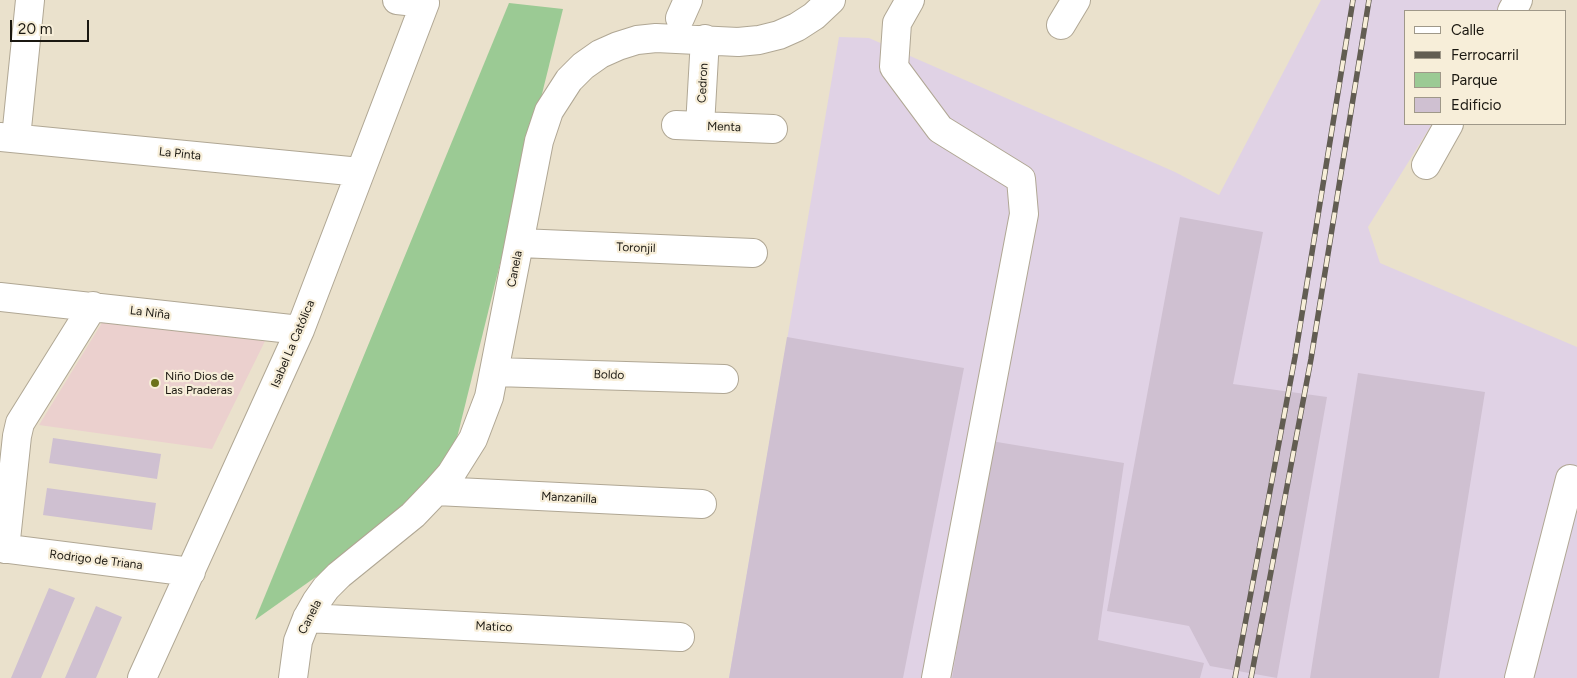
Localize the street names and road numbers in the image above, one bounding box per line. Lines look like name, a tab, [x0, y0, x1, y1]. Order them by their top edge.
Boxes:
street label: Cedron	[695, 63, 711, 103]
street label: Menta	[707, 119, 741, 135]
street label: La Pinta	[158, 145, 202, 163]
street label: Toronjil	[616, 240, 656, 256]
street label: Canela	[504, 250, 526, 288]
street label: Isabel La Católica	[268, 298, 318, 390]
street label: La Niña	[129, 303, 171, 323]
street label: Boldo	[593, 367, 625, 383]
street label: Manzanilla	[541, 489, 597, 507]
street label: Rodrigo de Triana	[49, 547, 143, 573]
street label: Canela	[295, 597, 325, 637]
street label: Matico	[475, 619, 513, 635]

